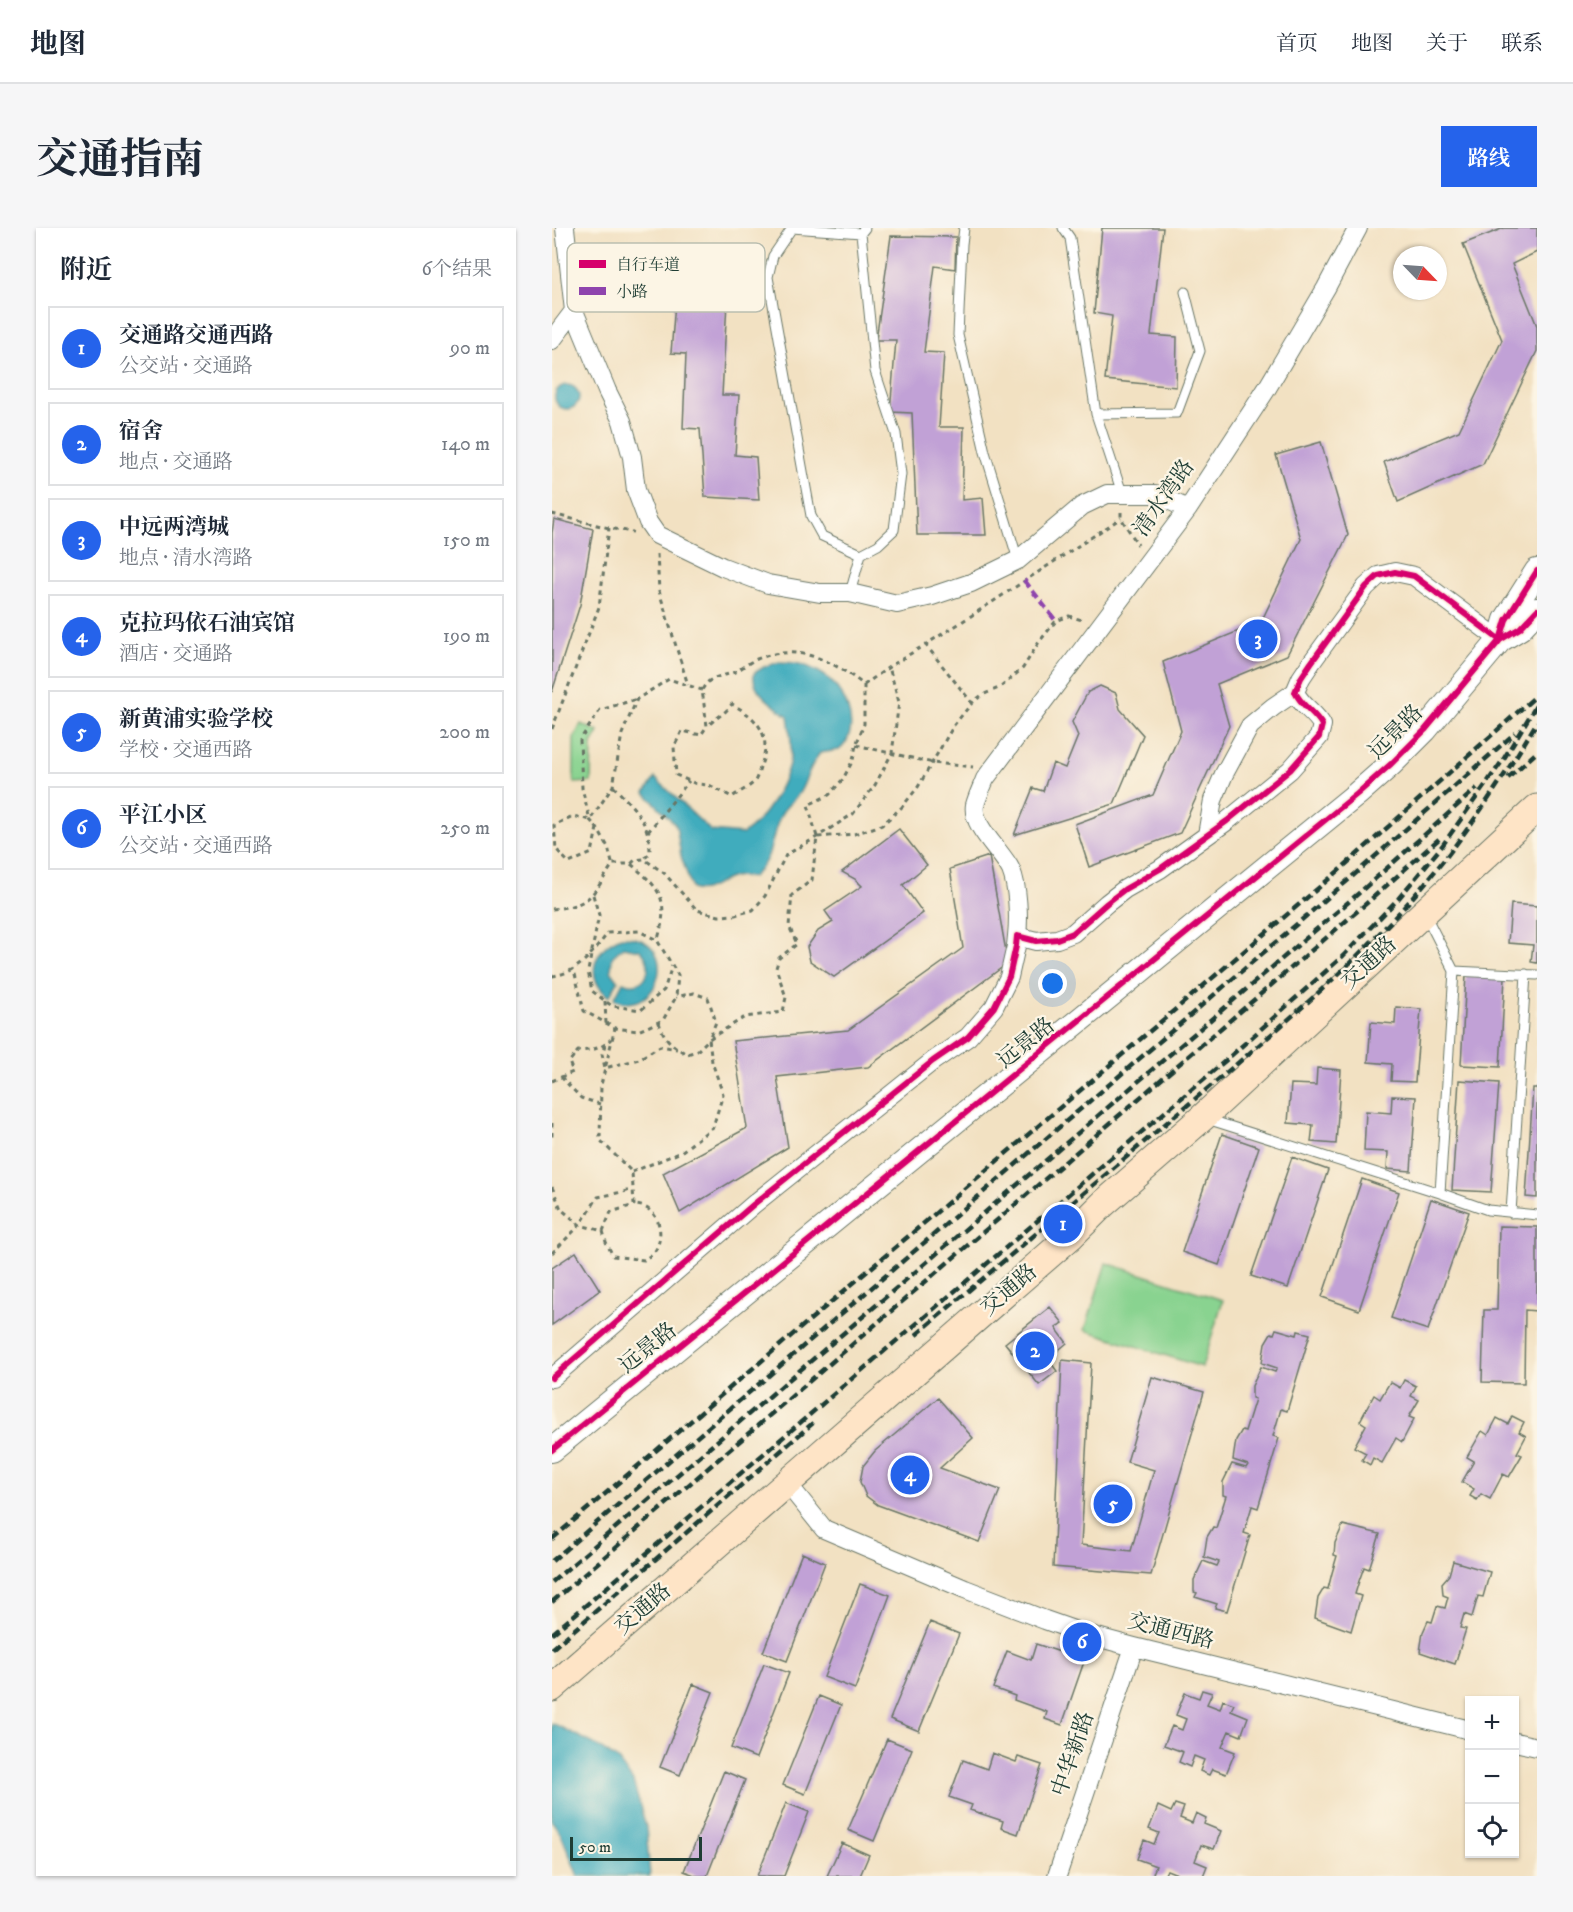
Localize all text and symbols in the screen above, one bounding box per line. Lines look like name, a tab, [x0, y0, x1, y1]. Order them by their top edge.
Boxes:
text: 地图	[30, 27, 86, 62]
text: 首页	[1276, 31, 1318, 57]
text: 地图	[1351, 31, 1393, 57]
text: 关于	[1426, 31, 1468, 57]
text: 联系	[1501, 31, 1543, 57]
button: 路线	[1441, 126, 1537, 187]
text: 交通指南	[36, 135, 204, 187]
legend	[567, 243, 765, 312]
north arrow	[1393, 246, 1447, 300]
text: 附近	[60, 254, 112, 287]
text: 自行车道	[616, 255, 680, 275]
text: 6个结果	[422, 257, 492, 282]
text: 小路	[616, 282, 648, 302]
text: 交通路交通西路	[119, 322, 273, 349]
text: 1	[78, 336, 85, 361]
text: 90 m	[450, 336, 490, 361]
text: 公交站 · 交通路	[119, 354, 252, 379]
text: 宿舍	[119, 418, 163, 445]
text: 2	[77, 432, 86, 457]
text: 140 m	[441, 432, 490, 457]
text: 地点 · 交通路	[119, 450, 232, 475]
street label: 清水湾路	[1128, 454, 1200, 542]
text: 中远两湾城	[119, 514, 229, 541]
text: 3	[78, 528, 85, 553]
text: 150 m	[443, 528, 490, 553]
text: 地点 · 清水湾路	[119, 546, 252, 571]
text: 克拉玛依石油宾馆	[119, 610, 295, 637]
pin: 3	[1238, 616, 1278, 662]
text: 4	[76, 624, 87, 649]
text: 190 m	[443, 624, 490, 649]
text: 酒店 · 交通路	[119, 642, 232, 667]
street label: 远景路	[1363, 699, 1429, 765]
text: 新黄浦实验学校	[119, 706, 273, 733]
text: 5	[77, 720, 86, 745]
text: 200 m	[439, 720, 490, 745]
text: 学校 · 交通西路	[119, 738, 252, 763]
text: 平江小区	[119, 802, 207, 829]
text: 6	[76, 816, 87, 841]
text: 250 m	[440, 816, 490, 841]
text: 公交站 · 交通西路	[119, 834, 272, 859]
street label: 交通路	[1336, 931, 1402, 995]
your location	[1038, 969, 1067, 998]
street label: 远景路	[992, 1012, 1060, 1074]
pin: 1	[1044, 1202, 1082, 1246]
street label: 交通路	[975, 1258, 1043, 1322]
street label: 远景路	[614, 1317, 682, 1379]
pin: 2	[1016, 1328, 1054, 1374]
pin: 4	[890, 1452, 930, 1498]
pin: 5	[1094, 1482, 1132, 1526]
street label: 交通路	[609, 1577, 677, 1641]
street label: 交通西路	[1125, 1607, 1217, 1655]
pin: 6	[1062, 1620, 1102, 1664]
map controls	[1465, 1696, 1519, 1858]
button: +	[1465, 1696, 1519, 1750]
street label: 中华新路	[1046, 1708, 1100, 1800]
button: −	[1465, 1750, 1519, 1804]
button: locate	[1465, 1804, 1519, 1858]
scale bar	[570, 1834, 702, 1862]
text: 50 m	[579, 1837, 611, 1857]

